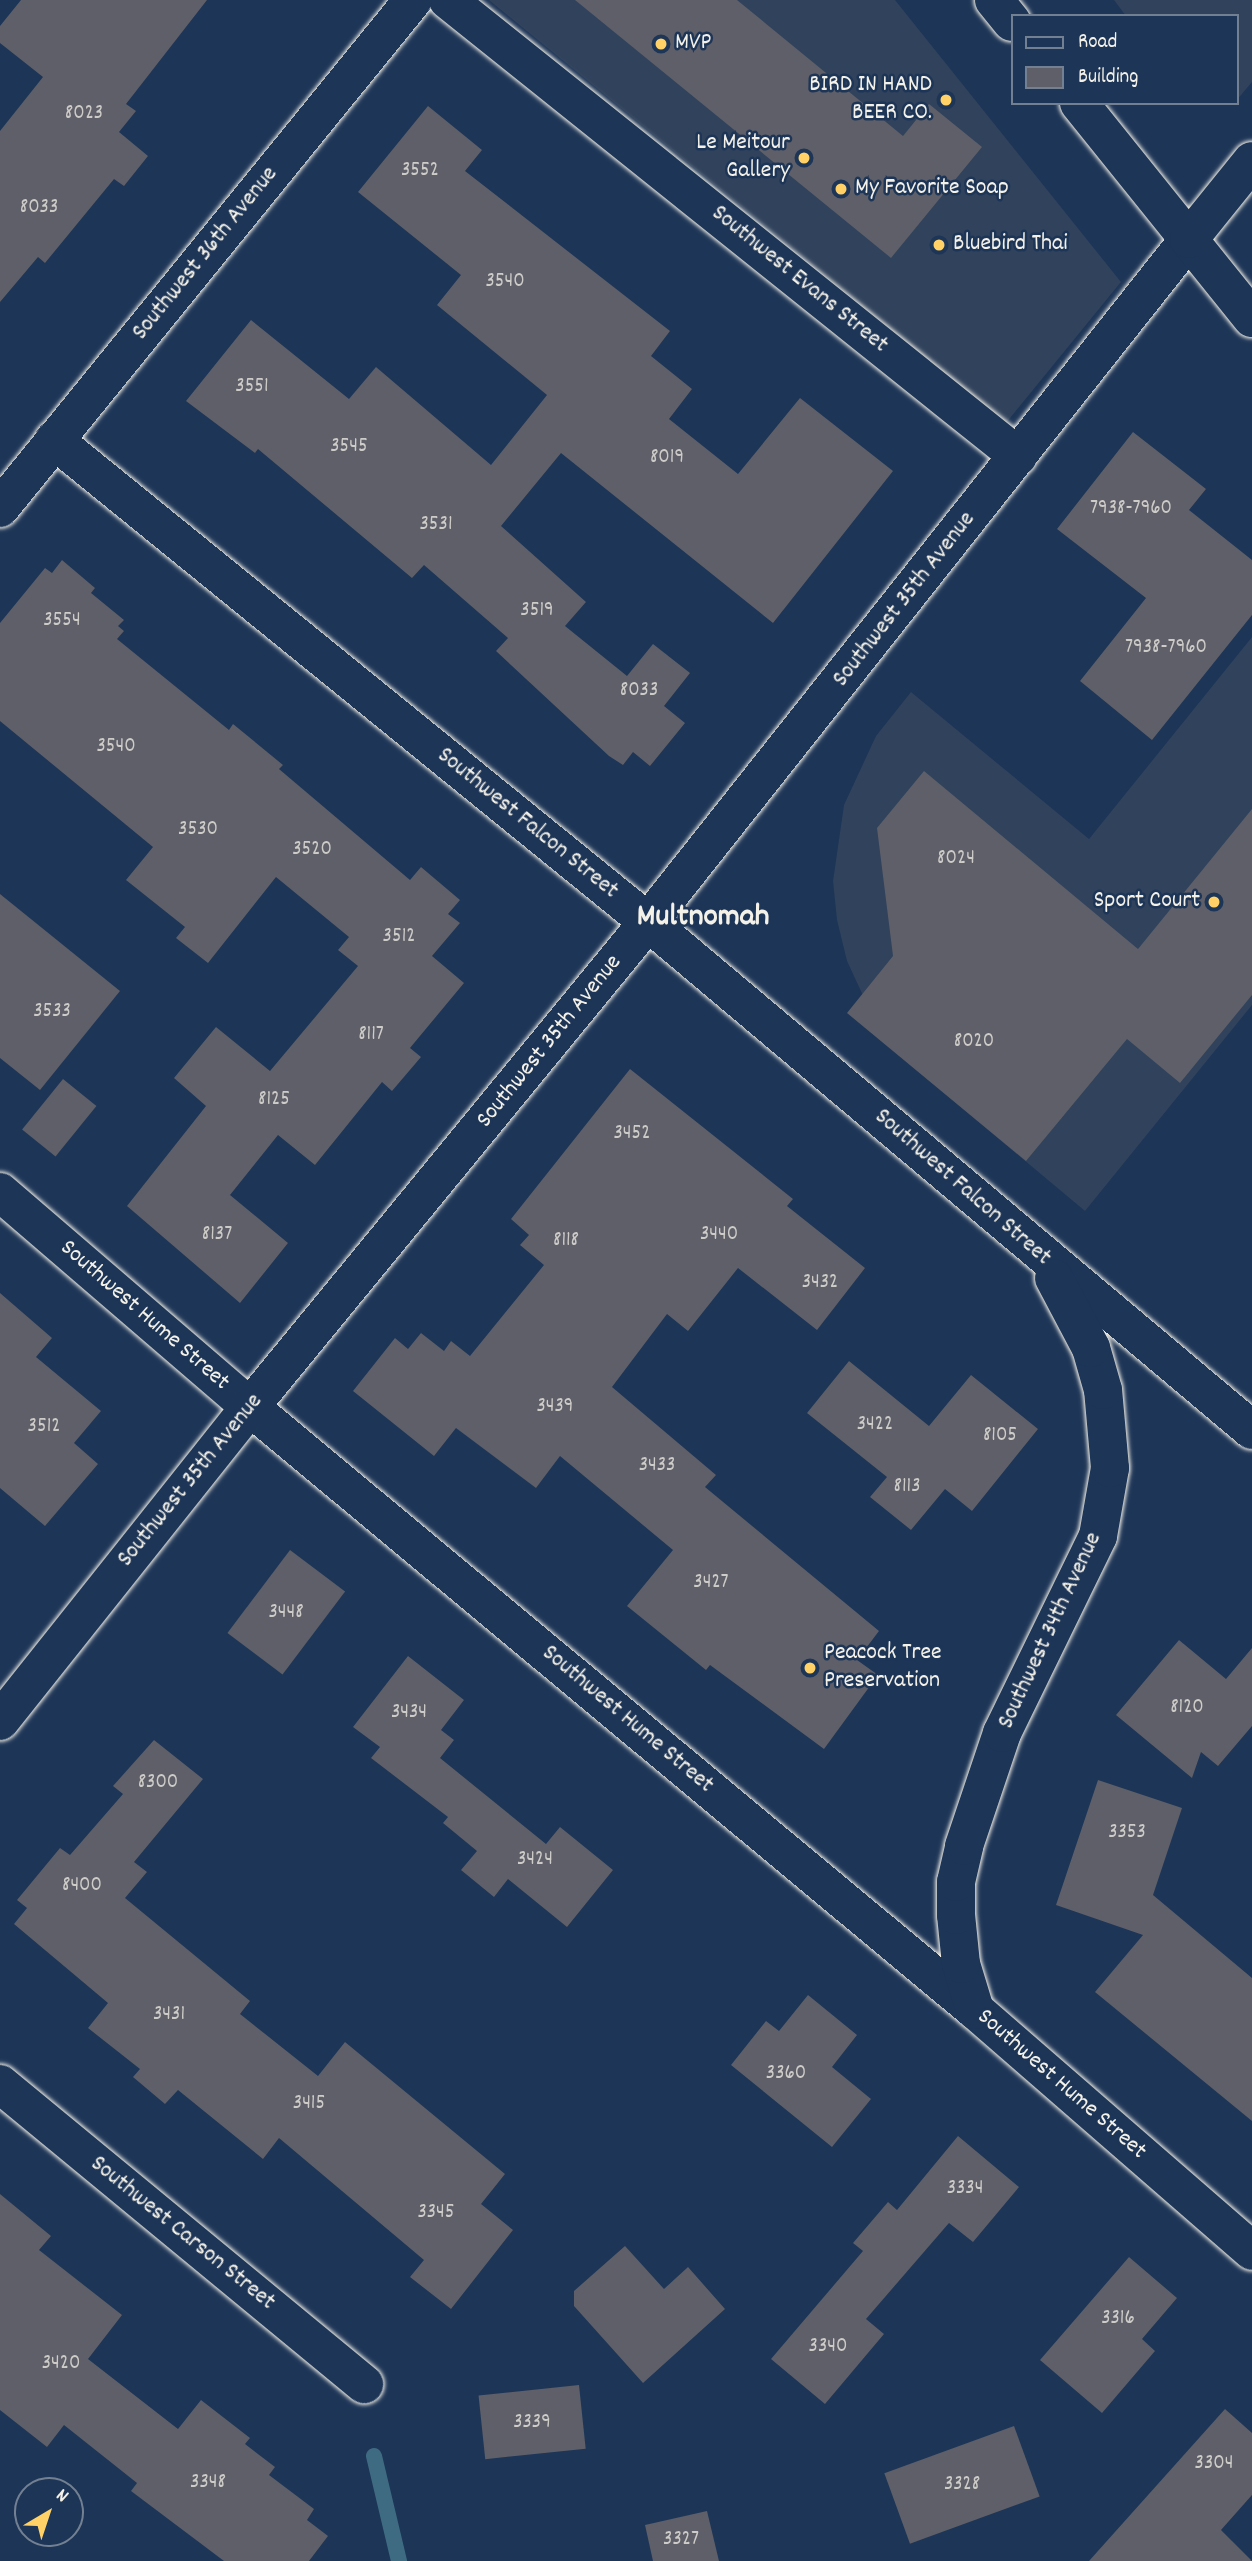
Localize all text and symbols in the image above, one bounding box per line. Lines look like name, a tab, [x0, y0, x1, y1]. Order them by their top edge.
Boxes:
legend	[1010, 14, 1238, 105]
text: Road	[1078, 28, 1117, 58]
place label: MVP	[675, 30, 712, 58]
marker: MVP	[653, 36, 669, 52]
text: Building	[1078, 63, 1138, 93]
place label: BIRD IN HAND BEER CO.	[809, 72, 932, 128]
marker: BIRD IN HAND BEER CO.	[938, 92, 954, 108]
house number: 8023	[65, 101, 103, 127]
place label: Le Meitour Gallery	[696, 130, 790, 186]
marker: Le Meitour Gallery	[796, 150, 812, 166]
house number: 3552	[401, 158, 439, 184]
street label: Southwest 36th Avenue	[127, 161, 285, 347]
place label: My Favorite Soap	[855, 175, 1009, 203]
marker: My Favorite Soap	[833, 181, 849, 197]
house number: 8033	[20, 195, 58, 221]
street label: Southwest Evans Street	[705, 200, 893, 360]
place label: Bluebird Thai	[953, 231, 1068, 259]
marker: Bluebird Thai	[931, 237, 947, 253]
house number: 3540	[485, 269, 525, 295]
house number: 3551	[235, 374, 269, 400]
house number: 3545	[330, 434, 368, 460]
house number: 8019	[650, 445, 684, 471]
house number: 7938-7960	[1090, 496, 1172, 522]
street label: Southwest 35th Avenue	[828, 507, 982, 693]
house number: 3531	[420, 512, 452, 538]
house number: 3519	[520, 598, 554, 624]
house number: 3554	[43, 608, 81, 634]
house number: 7938-7960	[1125, 635, 1207, 661]
house number: 8033	[620, 678, 658, 704]
house number: 3540	[96, 734, 136, 760]
street label: Southwest Falcon Street	[431, 742, 623, 906]
house number: 3530	[178, 817, 218, 843]
house number: 3520	[292, 837, 332, 863]
house number: 8024	[937, 846, 975, 872]
place label: Sport Court	[1094, 888, 1200, 916]
marker: Sport Court	[1206, 894, 1222, 910]
district label: Multnomah	[637, 899, 769, 937]
house number: 3512	[383, 924, 415, 950]
street label: Southwest 35th Avenue	[471, 950, 629, 1134]
house number: 3533	[33, 999, 71, 1025]
house number: 8117	[358, 1022, 384, 1048]
house number: 8020	[954, 1029, 994, 1055]
house number: 8125	[258, 1087, 290, 1113]
street label: Southwest Falcon Street	[868, 1103, 1056, 1273]
house number: 3452	[614, 1121, 650, 1147]
house number: 8137	[202, 1222, 232, 1248]
house number: 3440	[700, 1222, 738, 1248]
house number: 8118	[553, 1228, 579, 1254]
street label: Southwest Hume Street	[53, 1234, 235, 1398]
house number: 3432	[802, 1270, 838, 1296]
street label: Southwest 35th Avenue	[112, 1389, 270, 1573]
house number: 3439	[537, 1394, 573, 1420]
house number: 3422	[857, 1412, 893, 1438]
house number: 3512	[28, 1414, 60, 1440]
house number: 8105	[983, 1423, 1017, 1449]
house number: 3433	[639, 1453, 675, 1479]
house number: 8113	[894, 1474, 920, 1500]
street label: Southwest 34th Avenue	[993, 1528, 1109, 1734]
house number: 3427	[693, 1570, 729, 1596]
house number: 3448	[268, 1600, 304, 1626]
street label: Southwest Hume Street	[535, 1640, 719, 1800]
place label: Peacock Tree Preservation	[824, 1640, 942, 1696]
marker: Peacock Tree Preservation	[802, 1660, 818, 1676]
house number: 8120	[1170, 1695, 1204, 1721]
house number: 3434	[391, 1700, 427, 1726]
house number: 8300	[138, 1770, 178, 1796]
house number: 3353	[1108, 1820, 1146, 1846]
house number: 3424	[517, 1847, 553, 1873]
house number: 8400	[62, 1873, 102, 1899]
house number: 3431	[153, 2002, 185, 2028]
street label: Southwest Hume Street	[970, 2003, 1152, 2167]
house number: 3360	[766, 2061, 806, 2087]
house number: 3415	[293, 2091, 325, 2117]
street label: Southwest Carson Street	[84, 2151, 280, 2317]
house number: 3334	[947, 2176, 983, 2202]
house number: 3345	[417, 2200, 455, 2226]
house number: 3316	[1101, 2306, 1135, 2332]
house number: 3340	[809, 2334, 847, 2360]
house number: 3420	[42, 2351, 80, 2377]
house number: 3339	[513, 2410, 551, 2436]
house number: 3304	[1195, 2451, 1233, 2477]
house number: 3348	[190, 2470, 226, 2496]
house number: 3328	[944, 2472, 980, 2498]
north arrow	[14, 2477, 84, 2547]
text: N	[49, 2483, 73, 2510]
house number: 3327	[663, 2527, 699, 2553]

